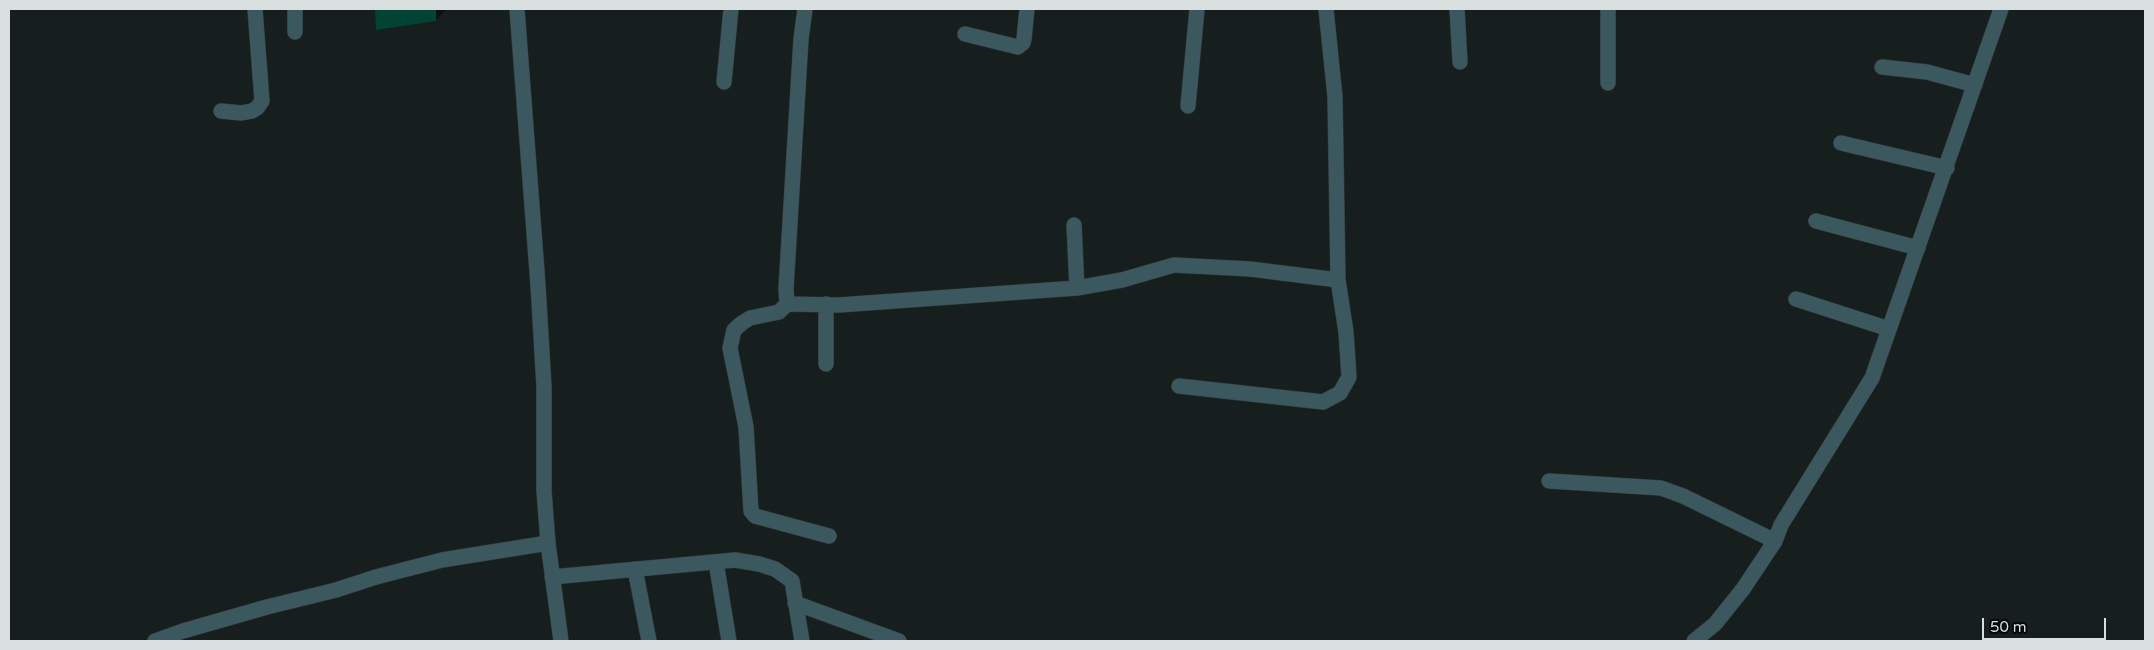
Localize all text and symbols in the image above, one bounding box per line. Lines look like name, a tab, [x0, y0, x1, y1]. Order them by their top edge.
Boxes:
scale bar	[1984, 608, 2108, 640]
text: 50 m	[1990, 618, 2027, 636]

